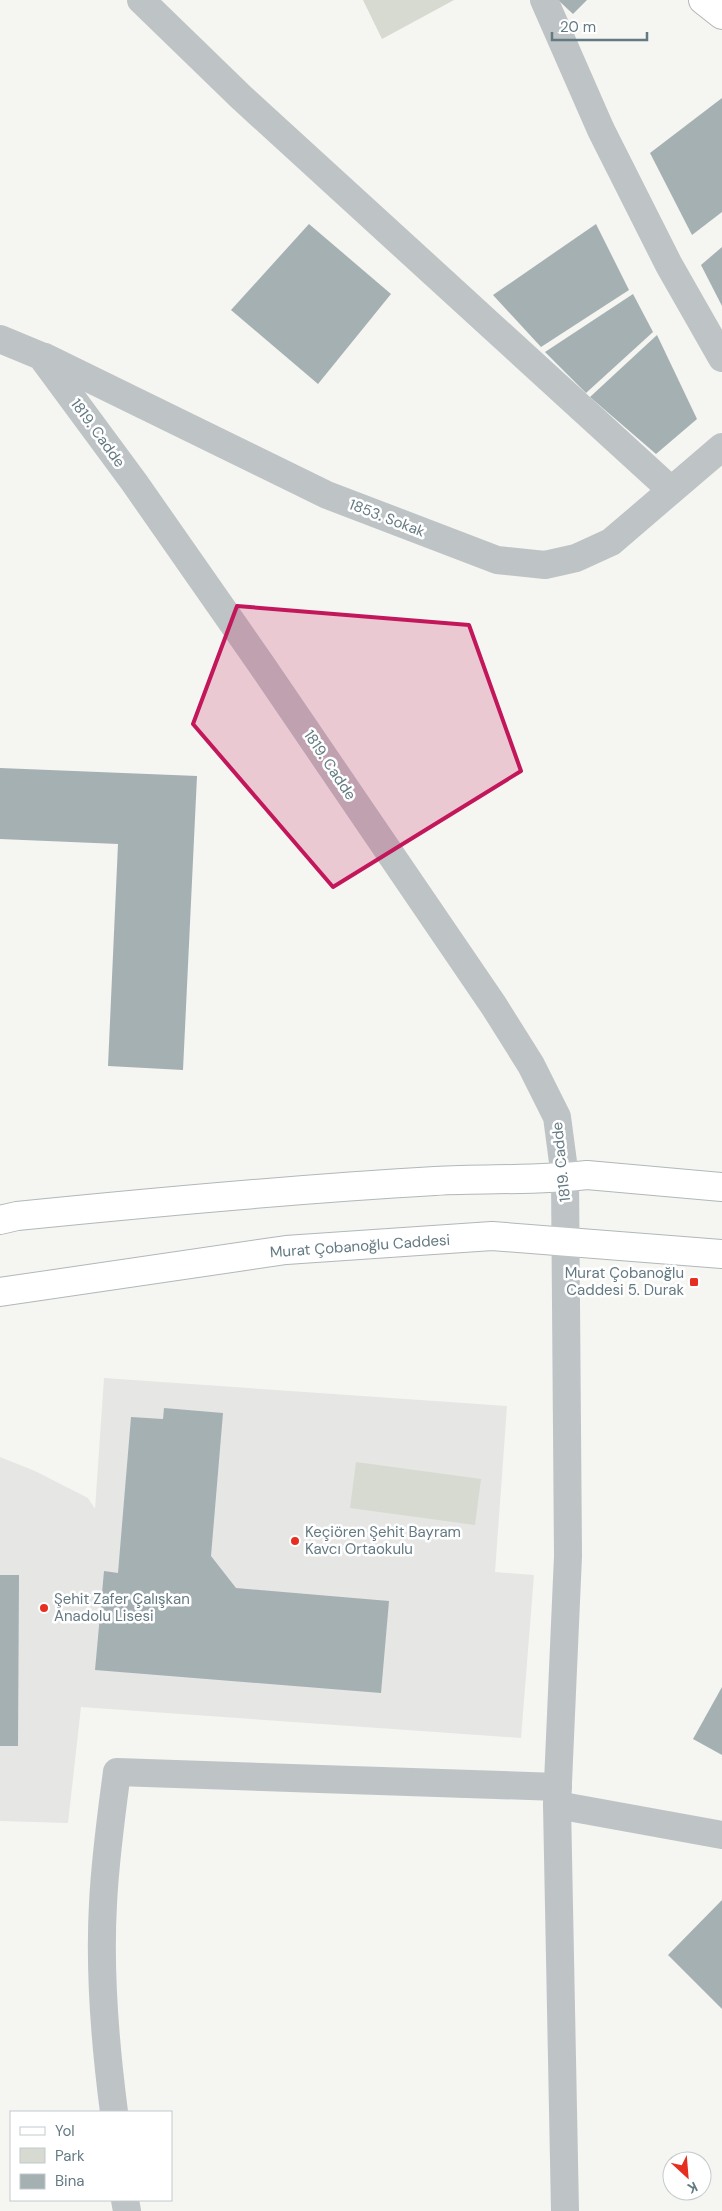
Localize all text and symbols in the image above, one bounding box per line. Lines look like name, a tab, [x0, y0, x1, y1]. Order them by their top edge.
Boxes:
scale bar	[552, 10, 647, 42]
text: 20 m	[560, 17, 596, 37]
street label: 1819. Cadde	[66, 395, 130, 471]
street label: 1853. Sokak	[346, 494, 428, 542]
street label: 1819. Cadde	[299, 726, 361, 804]
street label: 1819. Cadde	[547, 1121, 575, 1203]
street label: Murat Çobanoğlu Caddesi	[269, 1230, 451, 1262]
place label: Murat Çobanoğlu Caddesi 5. Durak	[565, 1263, 684, 1300]
marker: Murat Çobanoğlu Caddesi 5. Durak	[688, 1276, 700, 1288]
place label: Keçiören Şehit Bayram Kavcı Ortaokulu	[305, 1522, 461, 1559]
marker: Keçiören Şehit Bayram Kavcı Ortaokulu	[289, 1535, 301, 1547]
place label: Şehit Zafer Çalışkan Anadolu Lisesi	[54, 1589, 190, 1626]
marker: Şehit Zafer Çalışkan Anadolu Lisesi	[38, 1602, 50, 1614]
legend	[10, 2111, 172, 2201]
text: Yol	[55, 2121, 75, 2141]
text: Park	[55, 2146, 85, 2166]
north arrow	[662, 2151, 712, 2201]
text: Bina	[55, 2171, 84, 2191]
text: K	[685, 2178, 701, 2198]

